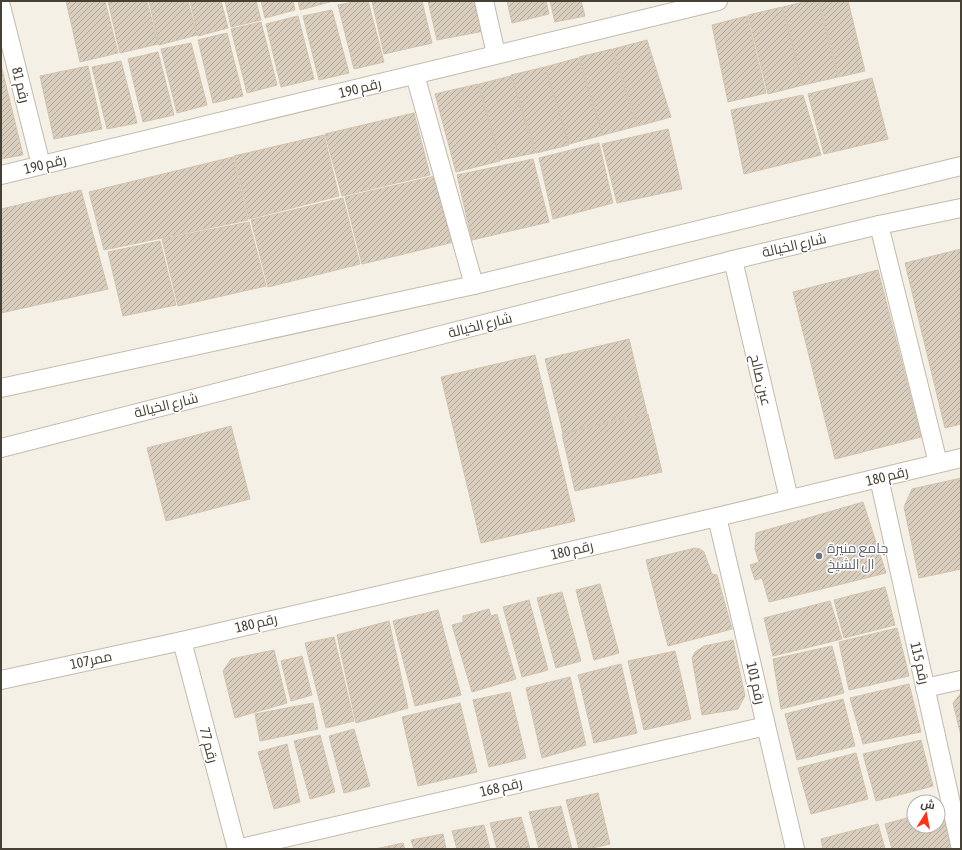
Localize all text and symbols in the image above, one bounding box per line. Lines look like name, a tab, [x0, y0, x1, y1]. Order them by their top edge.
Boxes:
street label: رقم 81	[7, 65, 33, 105]
street label: رقم 190	[337, 75, 383, 103]
street label: رقم 190	[22, 151, 68, 179]
street label: شارع الخيالة	[760, 230, 828, 261]
street label: شارع الخيالة	[446, 309, 514, 342]
street label: عين صالح	[746, 353, 775, 408]
street label: شارع الخيالة	[132, 389, 200, 422]
street label: رقم 180	[864, 463, 910, 491]
street label: رقم 180	[549, 537, 595, 565]
place label: جامع منيرة ال الشيخ	[827, 540, 888, 573]
marker: جامع منيرة ال الشيخ	[814, 551, 824, 561]
street label: رقم 180	[233, 610, 279, 638]
street label: رقم 115	[905, 640, 933, 686]
street label: ممر107	[69, 648, 113, 672]
street label: رقم 101	[741, 660, 769, 706]
street label: رقم 77	[195, 725, 221, 765]
street label: رقم 168	[478, 774, 524, 802]
north arrow	[906, 794, 946, 834]
text: ش	[920, 797, 936, 812]

